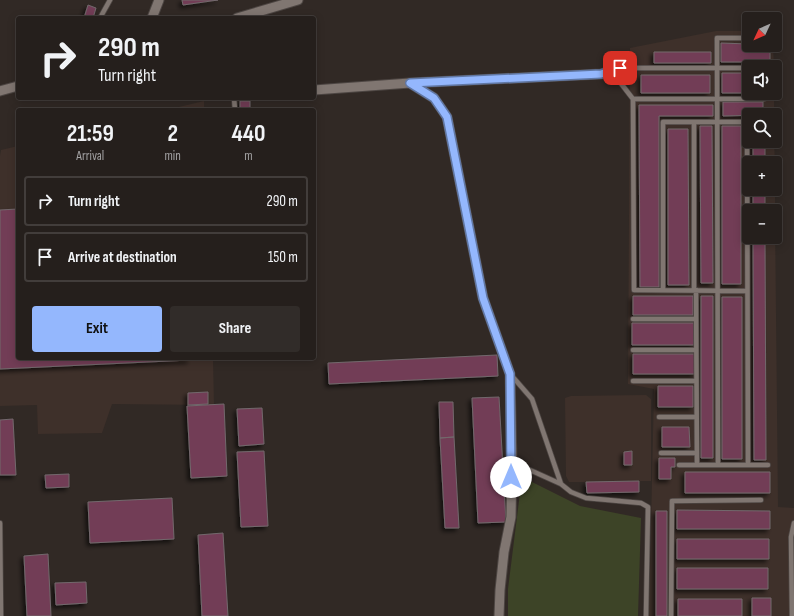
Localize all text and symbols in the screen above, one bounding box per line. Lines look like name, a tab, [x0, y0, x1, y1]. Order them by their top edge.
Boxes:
north arrow	[742, 12, 782, 52]
map controls	[742, 12, 782, 244]
text: 290 m	[98, 31, 160, 64]
icon: right	[32, 32, 84, 84]
pin	[603, 51, 637, 85]
icon: arrive	[609, 57, 631, 79]
button: sound	[742, 60, 782, 100]
text: Turn right	[98, 65, 156, 86]
button: search	[742, 108, 782, 148]
text: 21:59	[67, 119, 114, 148]
text: 2	[167, 119, 178, 148]
text: 440	[231, 119, 265, 148]
text: Arrival	[76, 148, 104, 164]
text: min	[165, 148, 181, 164]
text: m	[244, 148, 253, 164]
button: +	[742, 156, 782, 196]
icon: right	[34, 190, 56, 212]
text: Turn right	[68, 192, 120, 211]
text: 290 m	[266, 192, 298, 211]
button: −	[742, 204, 782, 244]
icon: arrive	[34, 246, 56, 268]
text: Arrive at destination	[68, 248, 177, 267]
text: 150 m	[268, 248, 298, 267]
button: Exit	[32, 306, 162, 352]
button: Share	[170, 306, 300, 352]
position arrow	[490, 456, 532, 498]

